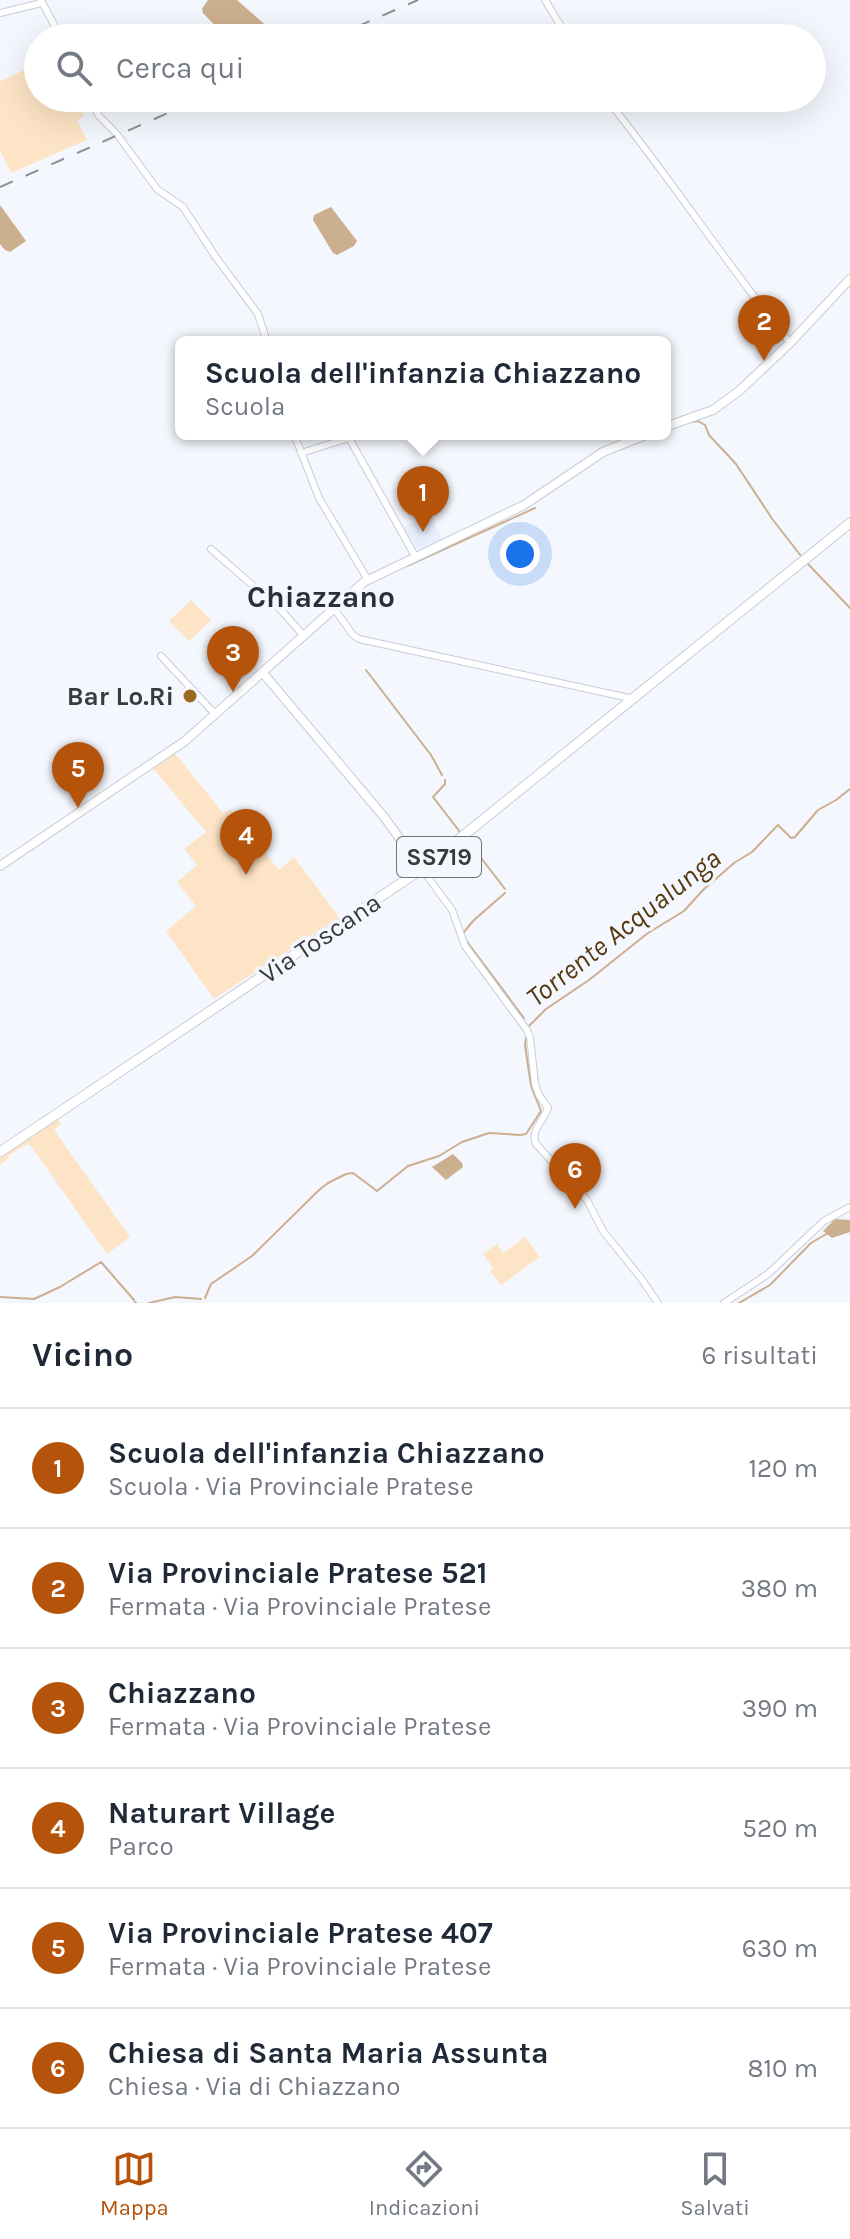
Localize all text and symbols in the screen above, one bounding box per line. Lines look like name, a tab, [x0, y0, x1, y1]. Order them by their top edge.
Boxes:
search box	[24, 24, 826, 112]
icon: search	[52, 46, 96, 90]
text: Cerca qui	[116, 50, 244, 86]
pin: 2	[738, 295, 790, 361]
popup	[175, 336, 671, 440]
text: Scuola dell'infanzia Chiazzano	[205, 355, 641, 391]
text: Scuola	[205, 391, 285, 422]
pin: 1	[397, 466, 449, 532]
your location	[500, 534, 540, 574]
district label: Chiazzano	[247, 579, 395, 615]
pin: 3	[207, 626, 259, 692]
place label: Bar Lo.Ri	[67, 681, 174, 712]
marker: Bar Lo.Ri	[181, 687, 199, 705]
pin: 5	[52, 742, 104, 808]
pin: 4	[220, 809, 272, 875]
road number: SS719	[397, 837, 481, 877]
water label: Torrente Acqualunga	[520, 841, 727, 1014]
street label: Via Toscana	[254, 887, 387, 990]
pin: 6	[549, 1143, 601, 1209]
text: Vicino	[32, 1335, 133, 1375]
text: 6 risultati	[701, 1340, 818, 1371]
text: Scuola dell'infanzia Chiazzano	[108, 1435, 545, 1471]
text: 1	[53, 1453, 63, 1484]
text: 120 m	[748, 1453, 818, 1484]
text: Scuola · Via Provinciale Pratese	[108, 1471, 474, 1502]
text: Via Provinciale Pratese 521	[108, 1555, 487, 1591]
text: 2	[50, 1573, 66, 1604]
text: 380 m	[741, 1573, 818, 1604]
text: Fermata · Via Provinciale Pratese	[108, 1591, 491, 1622]
text: Chiazzano	[108, 1675, 256, 1711]
text: 3	[50, 1693, 66, 1724]
text: 390 m	[742, 1693, 818, 1724]
text: Fermata · Via Provinciale Pratese	[108, 1711, 491, 1742]
text: Naturart Village	[108, 1795, 335, 1831]
text: 4	[50, 1813, 66, 1844]
text: 520 m	[742, 1813, 818, 1844]
text: Parco	[108, 1831, 174, 1862]
text: Via Provinciale Pratese 407	[108, 1915, 493, 1951]
text: 5	[50, 1933, 66, 1964]
text: 630 m	[742, 1933, 818, 1964]
text: Fermata · Via Provinciale Pratese	[108, 1951, 491, 1982]
text: Chiesa di Santa Maria Assunta	[108, 2035, 548, 2071]
text: 6	[50, 2053, 66, 2084]
text: 810 m	[748, 2053, 818, 2084]
text: Chiesa · Via di Chiazzano	[108, 2071, 400, 2102]
tab: Mappa	[100, 2147, 169, 2221]
tab: Indicazioni	[369, 2147, 480, 2221]
tab: Salvati	[680, 2147, 750, 2221]

